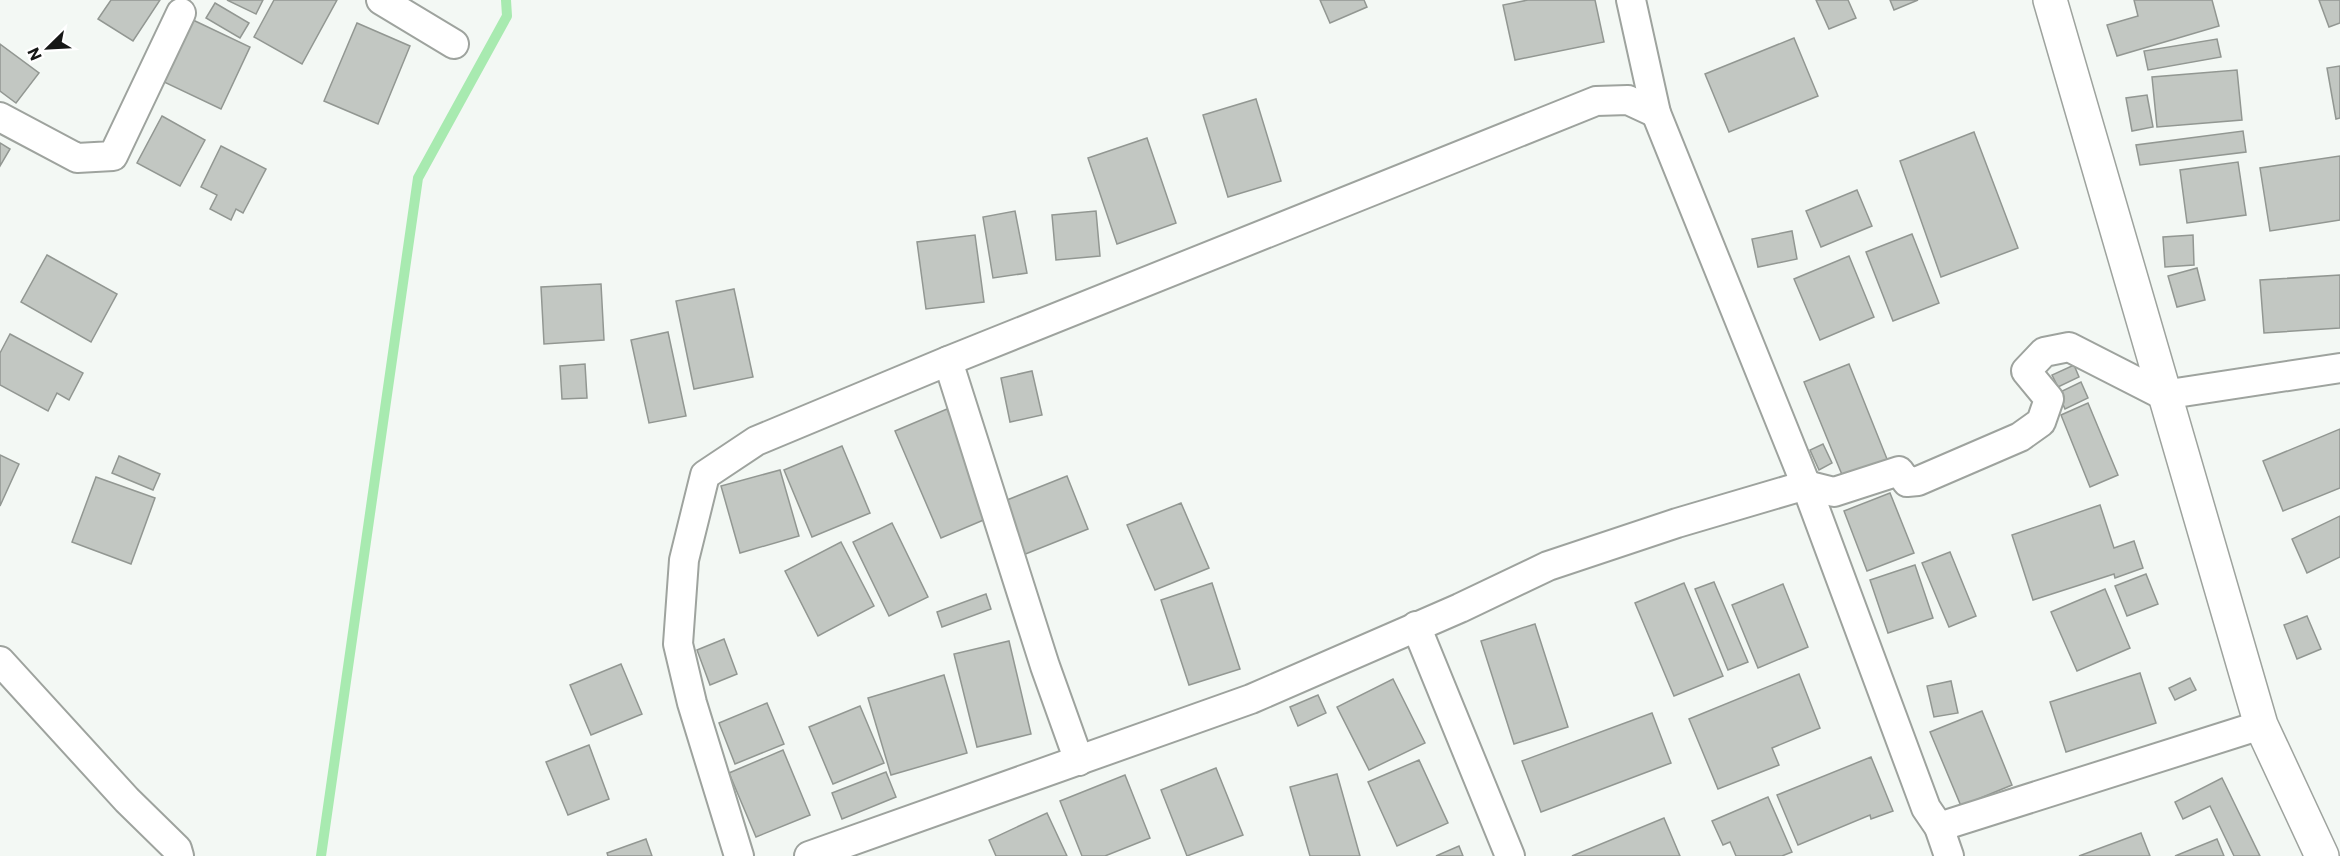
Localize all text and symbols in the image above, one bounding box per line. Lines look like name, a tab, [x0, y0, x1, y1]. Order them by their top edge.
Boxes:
north arrow	[18, 18, 78, 78]
text: N	[23, 45, 45, 64]

